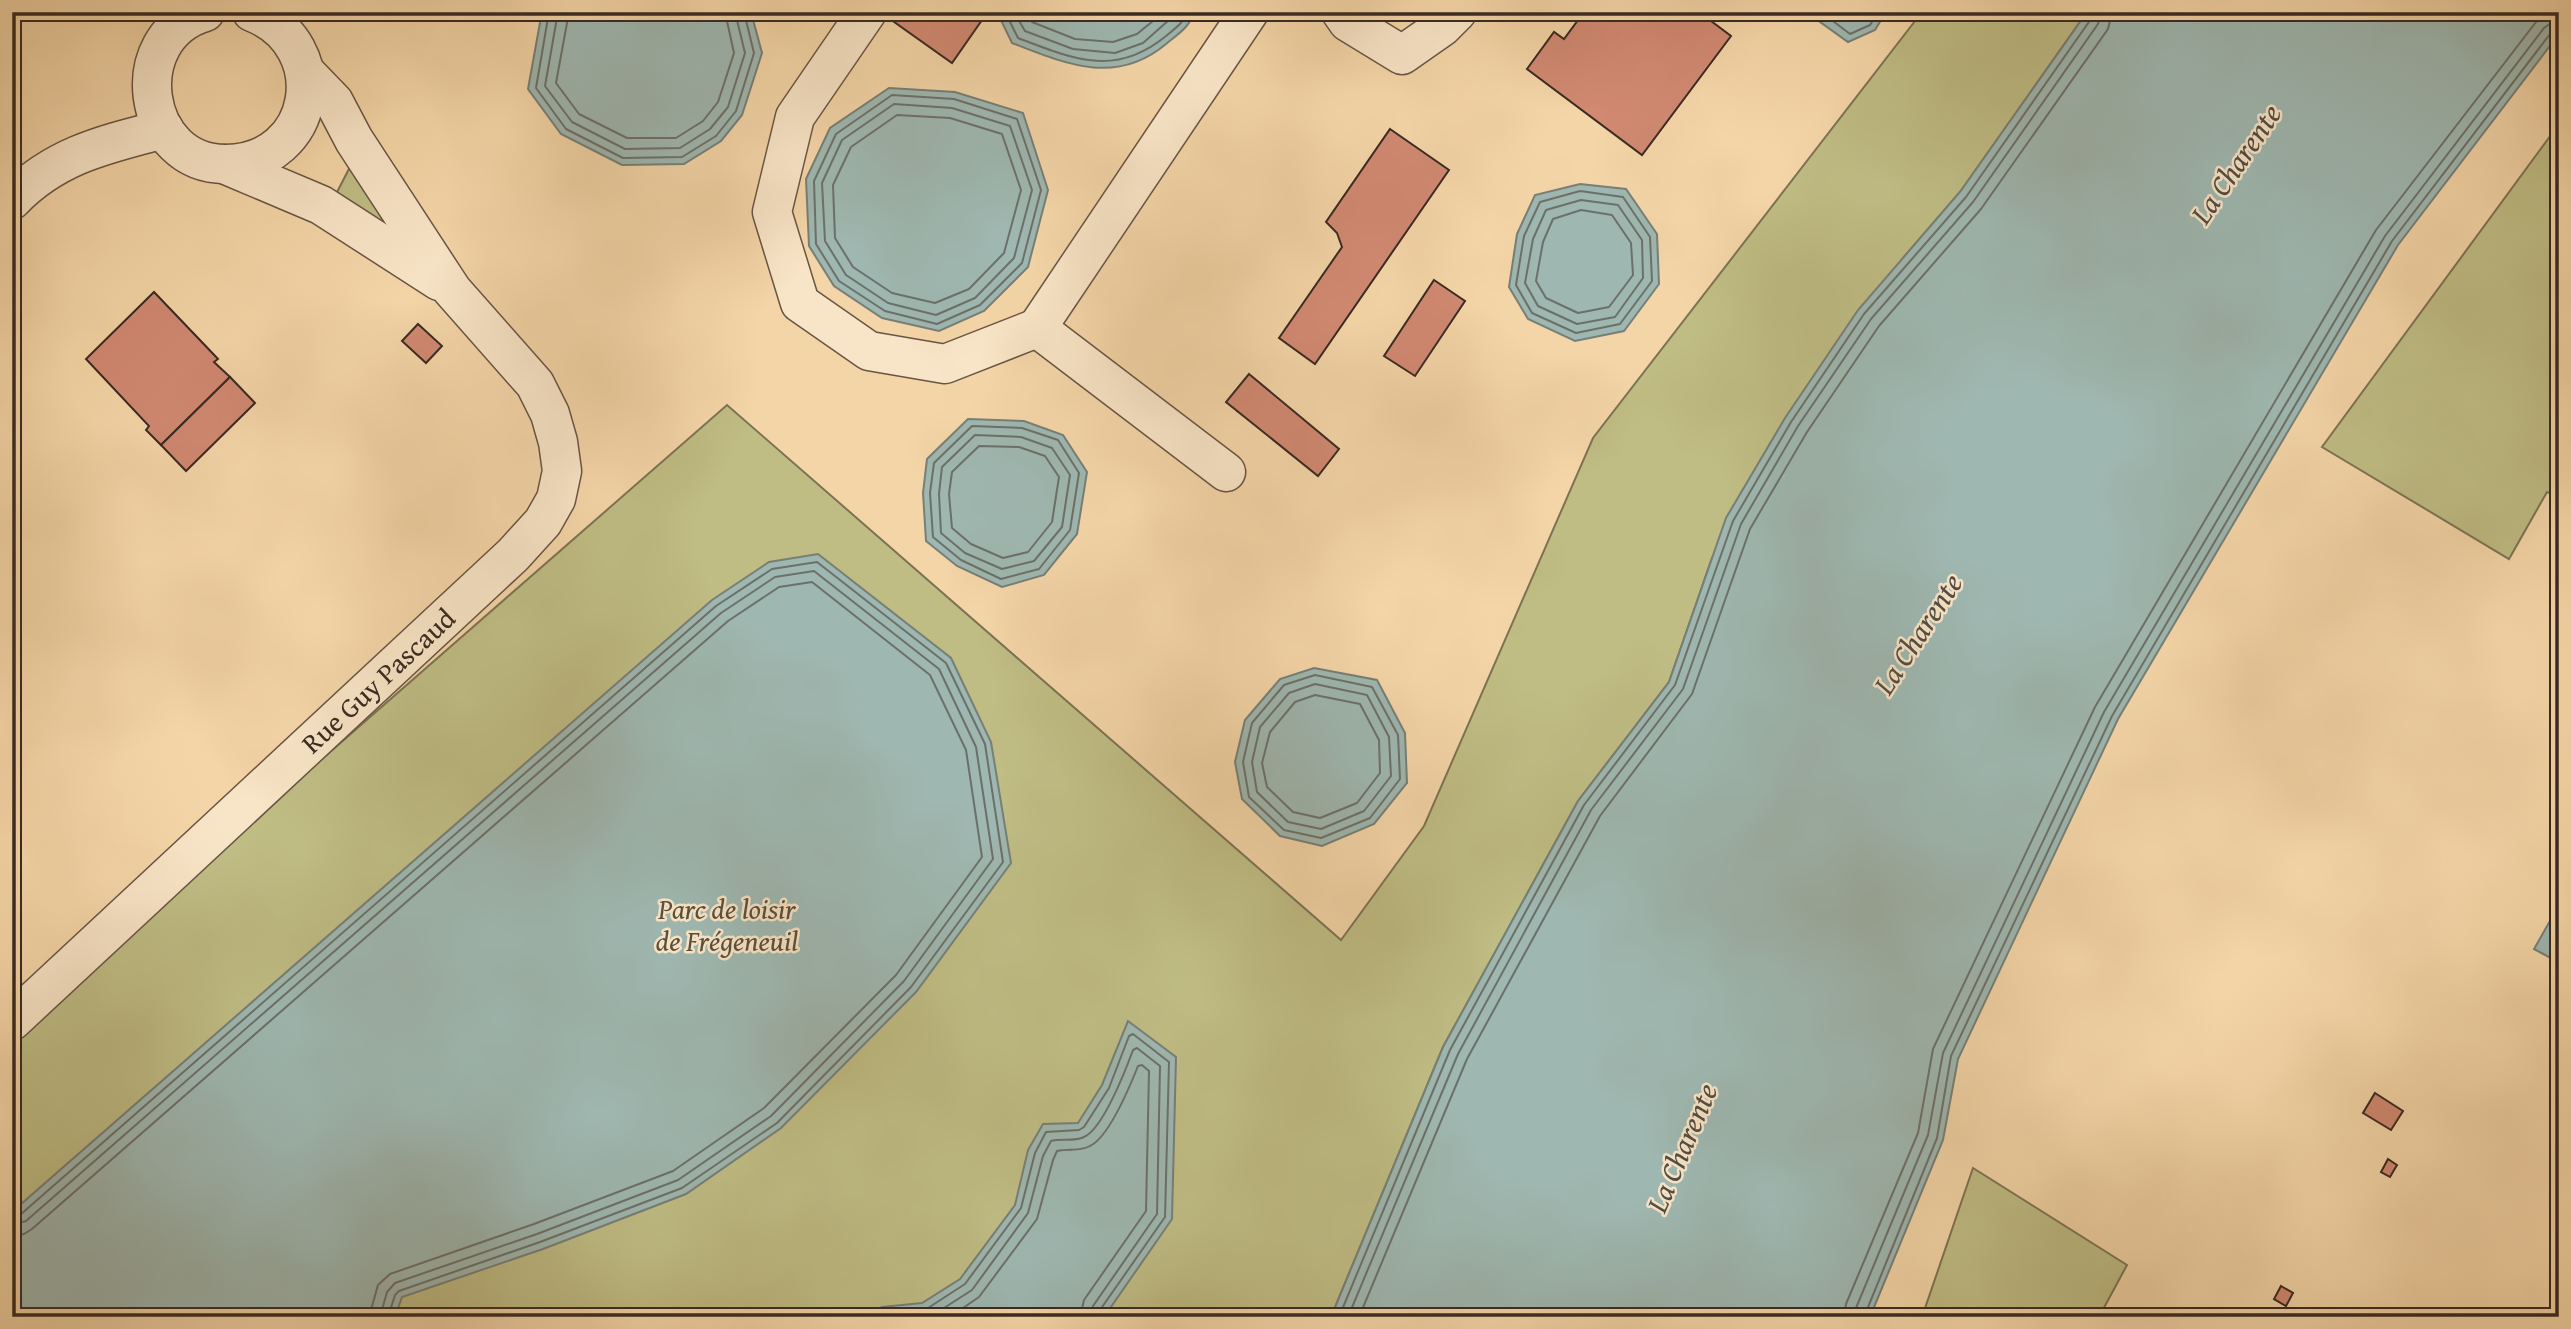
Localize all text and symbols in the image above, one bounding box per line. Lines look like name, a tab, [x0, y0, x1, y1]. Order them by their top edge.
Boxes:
water label: La Charente	[2178, 94, 2292, 233]
water label: La Charente	[1861, 564, 1973, 704]
street label: Rue Guy Pascaud	[291, 598, 464, 762]
park label: Parc de loisir de Frégeneuil	[656, 888, 798, 961]
water label: La Charente	[1634, 1076, 1728, 1220]

